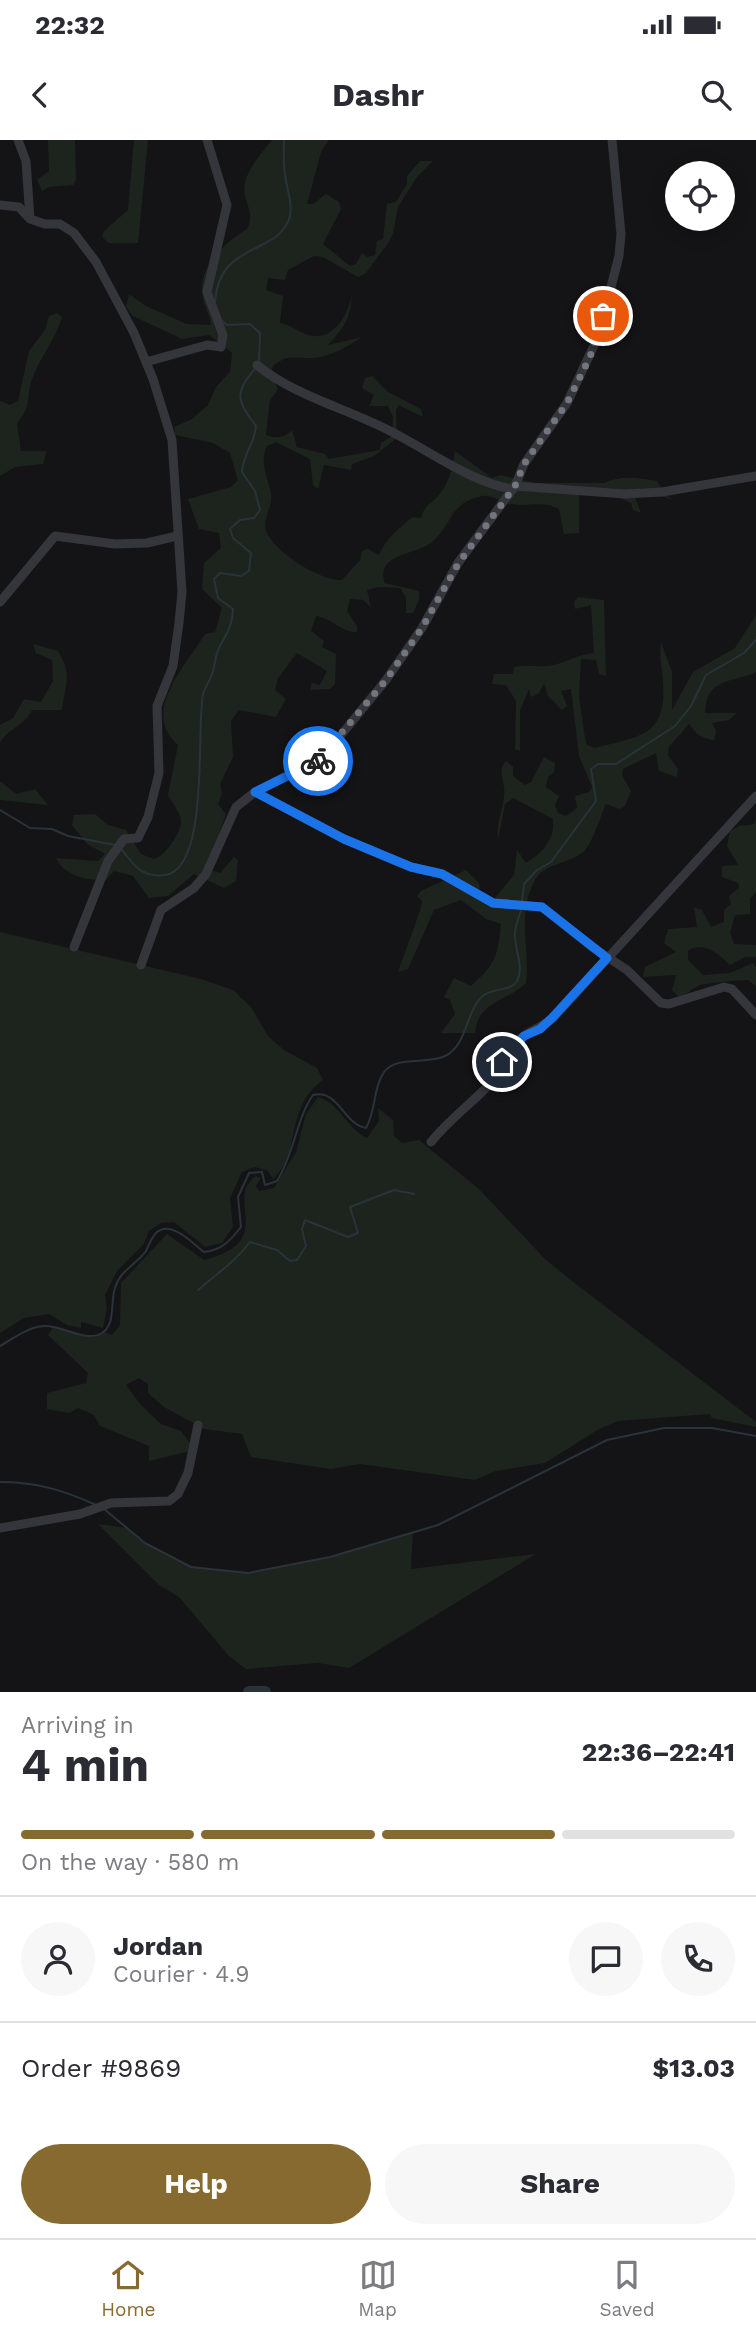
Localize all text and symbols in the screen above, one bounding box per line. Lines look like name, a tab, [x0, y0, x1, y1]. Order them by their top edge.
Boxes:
text: 22:32	[35, 10, 105, 40]
icon: back	[21, 76, 59, 114]
text: Dashr	[332, 76, 424, 114]
icon: search	[697, 76, 735, 114]
map controls	[665, 161, 735, 231]
button: locate	[665, 161, 735, 231]
pin	[573, 286, 633, 346]
icon: bag	[584, 297, 622, 335]
courier	[283, 726, 353, 796]
icon: bike	[299, 742, 337, 780]
pin	[472, 1032, 532, 1092]
icon: home	[483, 1043, 521, 1081]
text: Arriving in	[21, 1712, 134, 1739]
text: 22:36–22:41	[582, 1737, 735, 1767]
text: 4 min	[21, 1738, 149, 1792]
text: On the way · 580 m	[21, 1849, 239, 1876]
button: person	[21, 1922, 95, 1996]
button: chat	[569, 1922, 643, 1996]
button: phone	[661, 1922, 735, 1996]
text: Jordan	[113, 1931, 203, 1961]
text: Courier · 4.9	[113, 1961, 249, 1988]
text: Order #9869	[21, 2053, 181, 2083]
text: $13.03	[652, 2053, 735, 2083]
button: Help	[21, 2144, 371, 2224]
button: Share	[385, 2144, 735, 2224]
tab: Home	[101, 2256, 156, 2321]
tab: Map	[358, 2256, 397, 2321]
tab: Saved	[599, 2256, 655, 2321]

